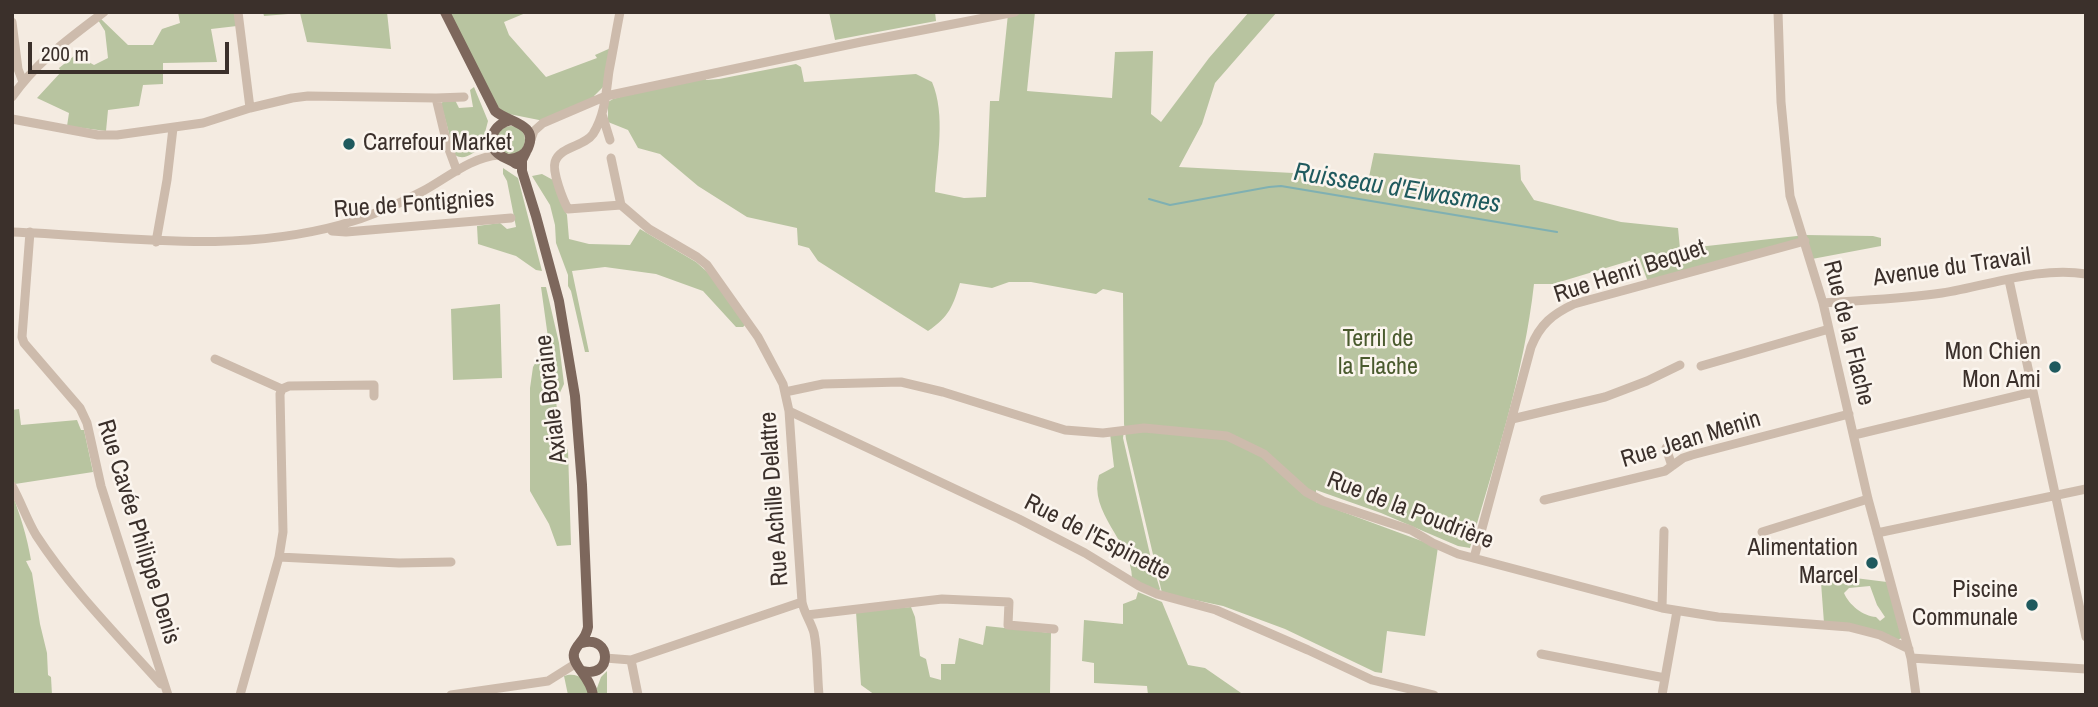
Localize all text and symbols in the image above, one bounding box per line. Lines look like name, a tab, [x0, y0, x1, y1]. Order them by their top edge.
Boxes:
scale bar	[32, 28, 233, 72]
text: 200 m	[41, 39, 89, 68]
place label: Carrefour Market	[363, 130, 512, 158]
marker: Carrefour Market	[341, 136, 357, 152]
water label: Ruisseau d'Elwasmes	[1291, 157, 1503, 221]
street label: Rue de Fontignies	[333, 185, 495, 225]
street label: Rue Henri Bequet	[1551, 234, 1709, 310]
street label: Avenue du Travail	[1871, 243, 2033, 293]
street label: Rue de la Flache	[1816, 257, 1880, 409]
park label: Terril de la Flache	[1338, 326, 1418, 382]
street label: Axiale Boraine	[530, 333, 574, 465]
place label: Mon Chien Mon Ami	[1945, 339, 2041, 395]
marker: Mon Chien Mon Ami	[2047, 359, 2063, 375]
street label: Rue Jean Menin	[1618, 405, 1764, 475]
street label: Rue Achille Delattre	[755, 411, 795, 587]
street label: Rue Cavée Philippe Denis	[90, 416, 186, 648]
street label: Rue de la Poudrière	[1323, 466, 1497, 556]
street label: Rue de l'Espinette	[1019, 489, 1175, 587]
place label: Alimentation Marcel	[1748, 535, 1858, 591]
marker: Alimentation Marcel	[1864, 555, 1880, 571]
place label: Piscine Communale	[1912, 577, 2018, 633]
marker: Piscine Communale	[2024, 597, 2040, 613]

